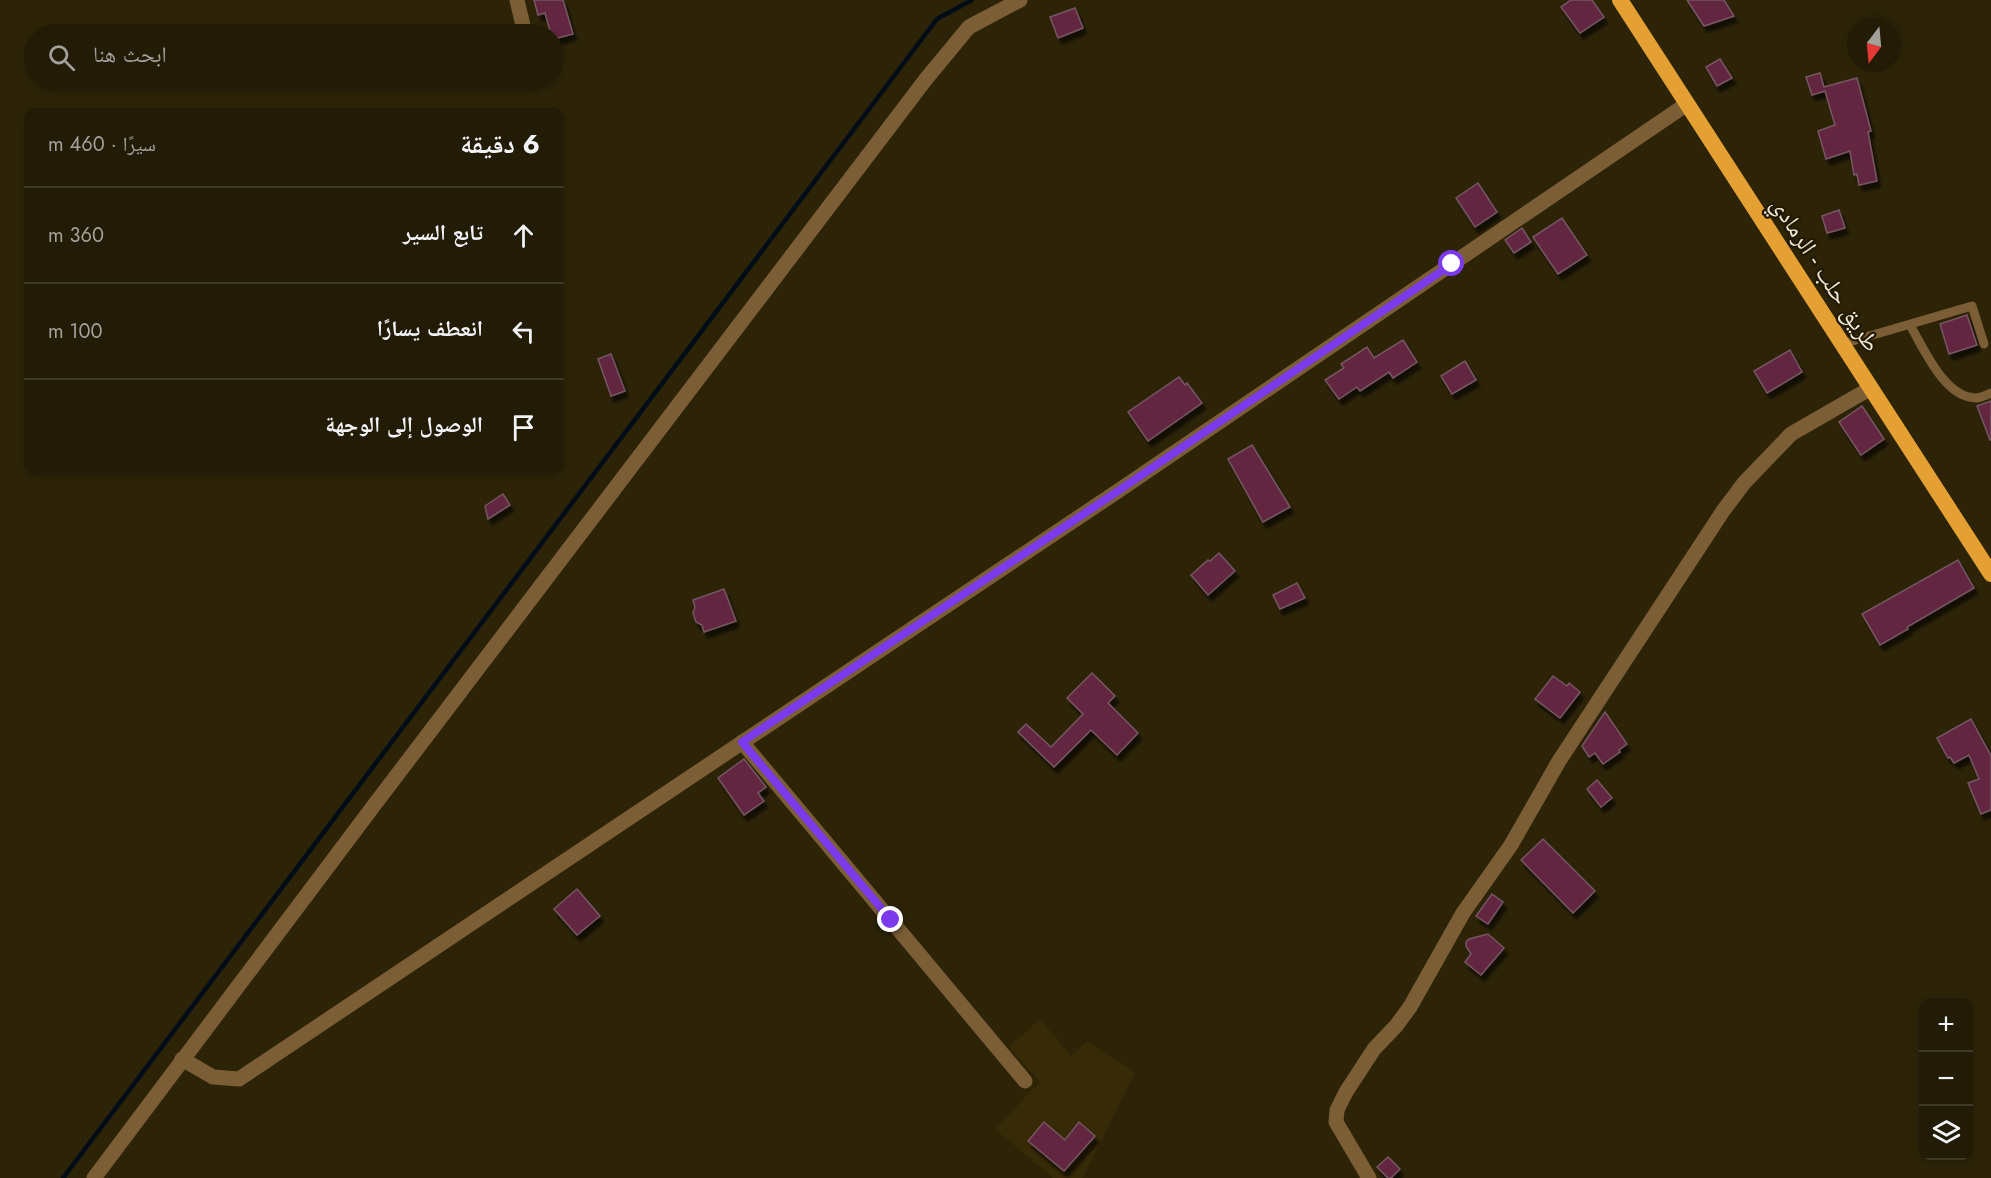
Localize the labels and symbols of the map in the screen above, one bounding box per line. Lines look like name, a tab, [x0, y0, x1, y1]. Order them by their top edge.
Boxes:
north arrow	[1847, 18, 1901, 72]
street label: طريق حلب - الرمادي	[1761, 189, 1889, 360]
route start	[1438, 250, 1464, 276]
route end	[877, 906, 903, 932]

